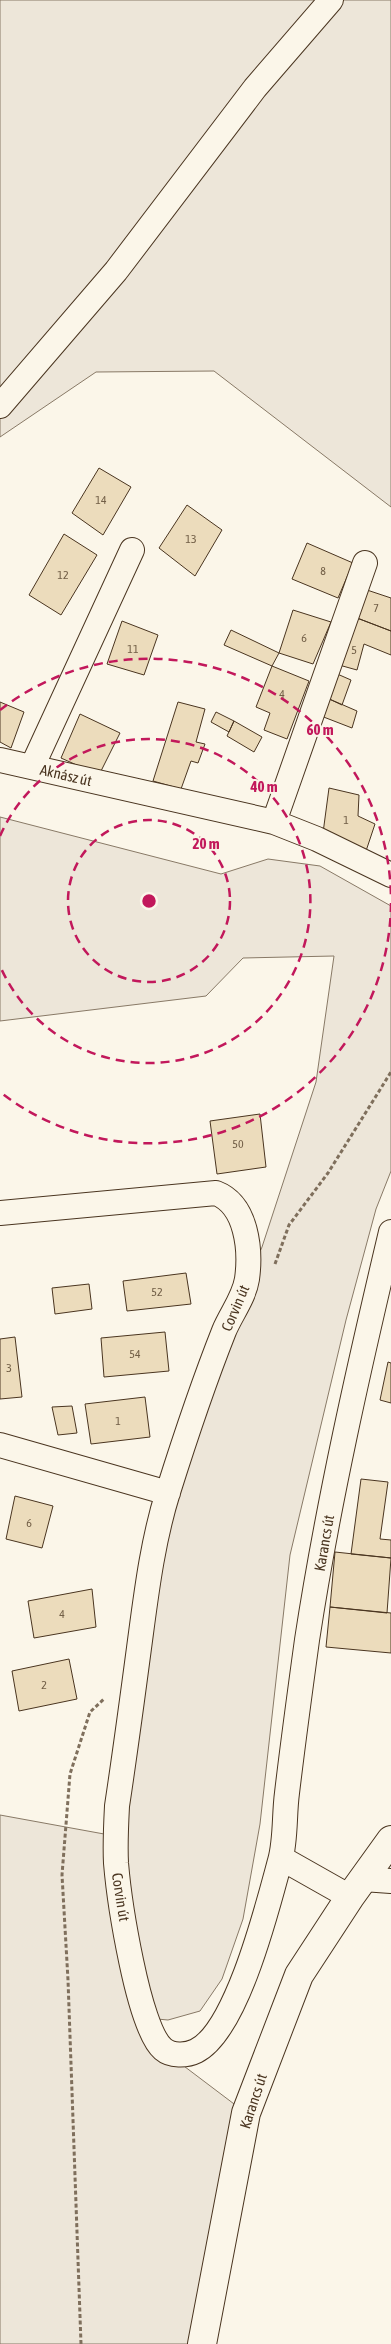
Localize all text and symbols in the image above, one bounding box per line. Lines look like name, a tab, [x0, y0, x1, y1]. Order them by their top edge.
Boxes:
house number: 14	[95, 493, 107, 507]
house number: 13	[185, 532, 197, 546]
house number: 8	[320, 564, 326, 578]
house number: 12	[57, 568, 69, 582]
house number: 7	[373, 601, 379, 615]
house number: 6	[301, 631, 307, 645]
house number: 11	[127, 642, 139, 656]
house number: 5	[351, 643, 357, 657]
house number: 4	[279, 687, 285, 701]
text: 60 m	[307, 721, 334, 738]
street label: Aknász út	[39, 761, 93, 789]
text: 40 m	[250, 778, 278, 795]
house number: 1	[343, 813, 349, 827]
text: 20 m	[193, 835, 220, 852]
centre of rings	[140, 892, 158, 910]
house number: 50	[232, 1137, 244, 1151]
street label: Corvin út	[218, 1282, 252, 1334]
house number: 52	[151, 1285, 163, 1299]
house number: 54	[129, 1347, 141, 1361]
house number: 3	[6, 1361, 12, 1375]
house number: 1	[115, 1414, 121, 1428]
street label: Karancs út	[311, 1514, 337, 1572]
house number: 6	[26, 1516, 32, 1530]
house number: 4	[59, 1607, 65, 1621]
house number: 2	[41, 1678, 47, 1692]
street label: Corvin út	[109, 1872, 133, 1922]
street label: Karancs út	[236, 2071, 270, 2131]

